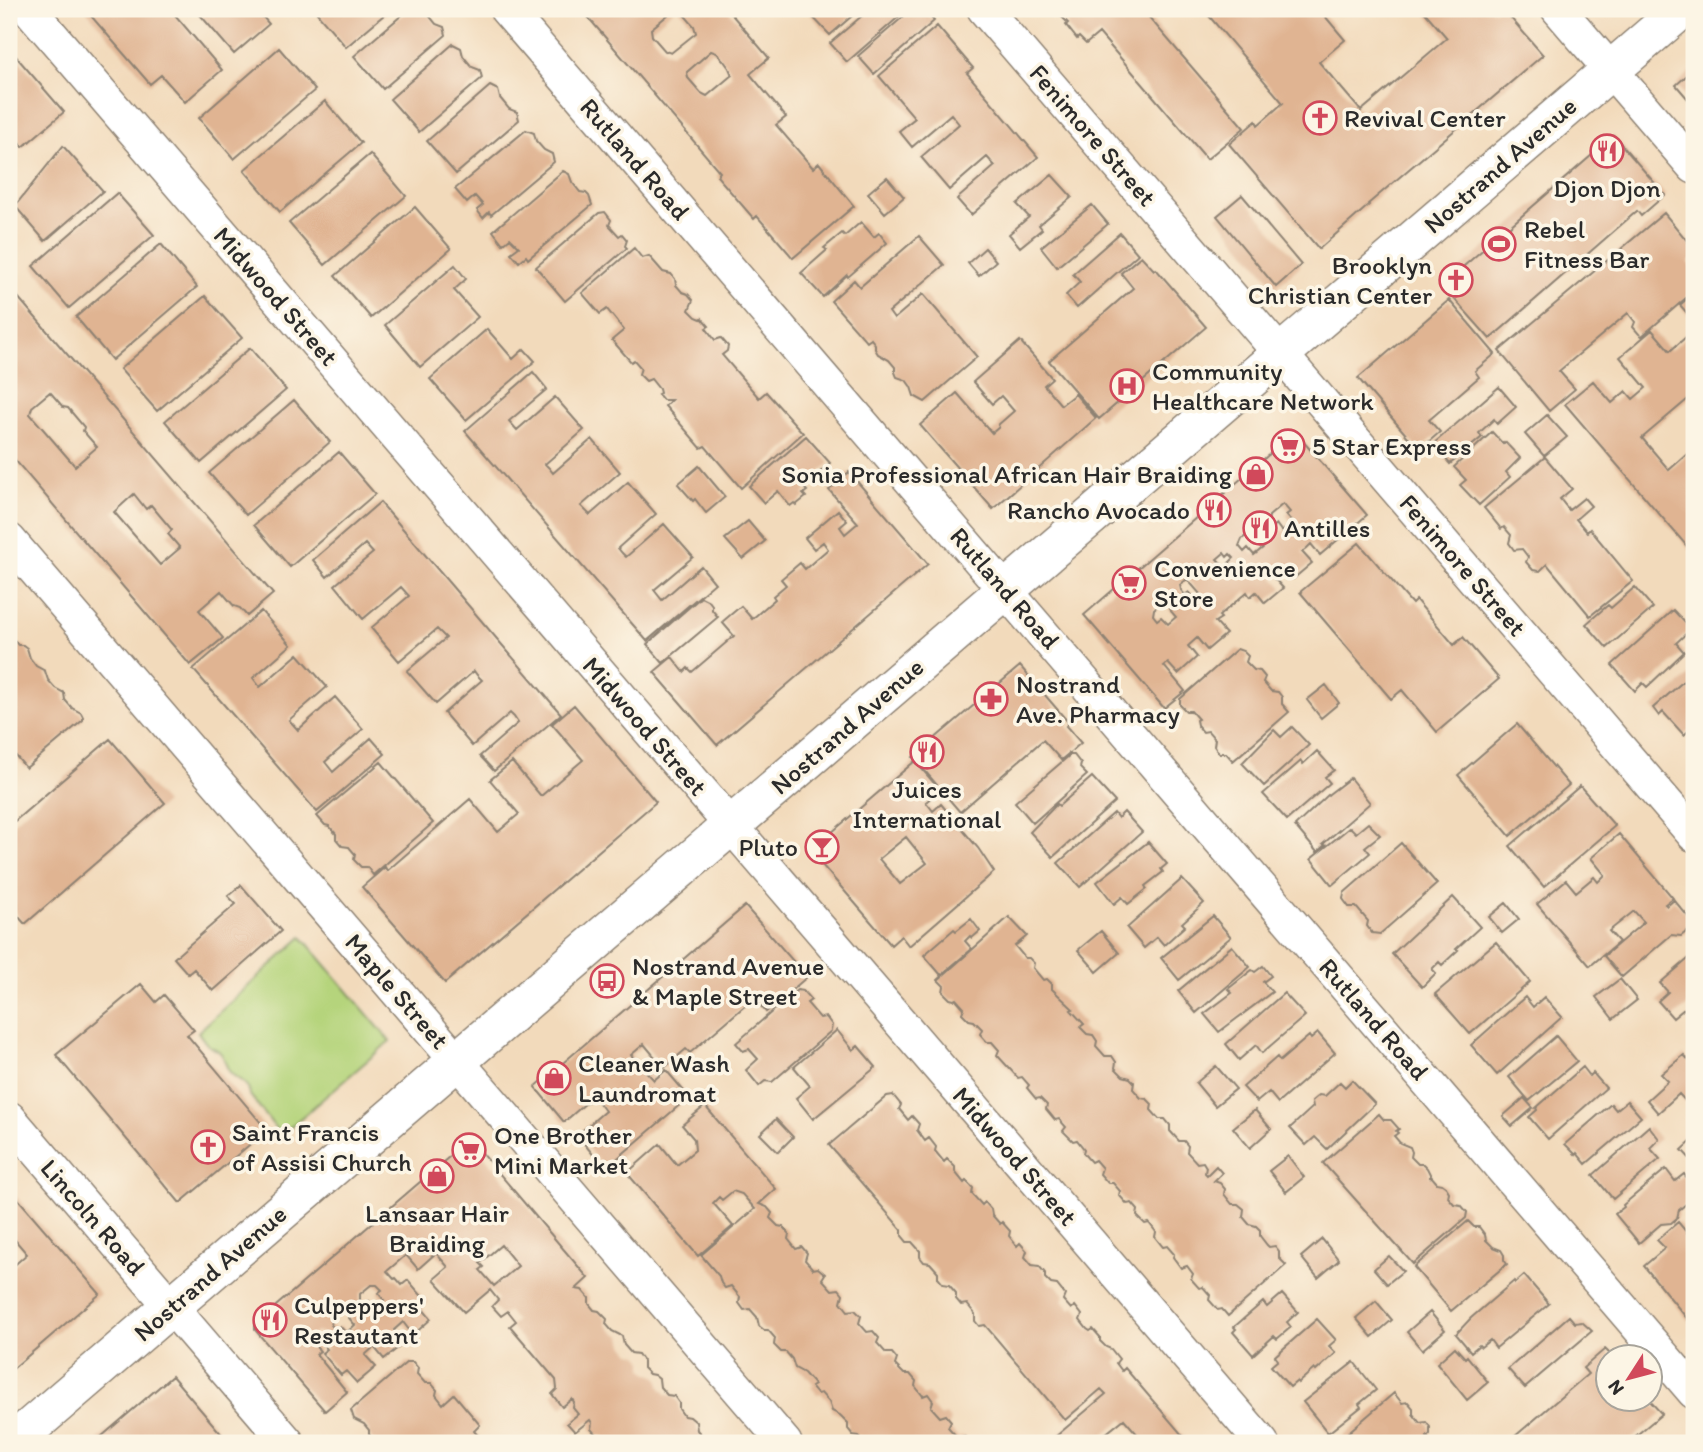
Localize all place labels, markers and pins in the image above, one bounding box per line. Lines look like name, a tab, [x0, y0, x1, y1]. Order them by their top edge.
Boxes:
church icon: Revival Center	[1301, 99, 1339, 137]
place label: Revival Center	[1344, 102, 1506, 134]
restaurant icon: Djon Djon	[1588, 132, 1626, 170]
place label: Djon Djon	[1553, 172, 1661, 204]
place label: Rebel Fitness Bar	[1524, 213, 1649, 275]
sports icon: Rebel Fitness Bar	[1480, 225, 1518, 263]
place label: Brooklyn Christian Center	[1248, 249, 1432, 311]
church icon: Brooklyn Christian Center	[1437, 261, 1475, 299]
place label: Community Healthcare Network	[1152, 355, 1374, 417]
hospital icon: Community Healthcare Network	[1108, 367, 1146, 405]
supermarket icon: 5 Star Express	[1269, 427, 1307, 465]
place label: 5 Star Express	[1312, 430, 1472, 462]
shop icon: Sonia Professional African Hair Braiding	[1237, 455, 1275, 493]
place label: Sonia Professional African Hair Braiding	[781, 458, 1233, 490]
restaurant icon: Rancho Avocado	[1195, 491, 1233, 529]
place label: Rancho Avocado	[1007, 494, 1190, 526]
restaurant icon: Antilles	[1241, 509, 1279, 547]
place label: Antilles	[1284, 512, 1370, 544]
place label: Convenience Store	[1154, 552, 1296, 614]
supermarket icon: Convenience Store	[1110, 564, 1148, 602]
place label: Nostrand Ave. Pharmacy	[1016, 668, 1180, 730]
pharmacy icon: Nostrand Ave. Pharmacy	[972, 680, 1010, 718]
restaurant icon: Juices International	[908, 733, 946, 771]
place label: Juices International	[853, 773, 1001, 835]
bar icon: Pluto	[803, 828, 841, 866]
place label: Pluto	[738, 831, 798, 863]
place label: Nostrand Avenue & Maple Street	[632, 950, 824, 1012]
bus stop icon: Nostrand Avenue & Maple Street	[588, 962, 626, 1000]
place label: Cleaner Wash Laundromat	[578, 1047, 730, 1109]
shop icon: Cleaner Wash Laundromat	[535, 1059, 573, 1097]
place label: Saint Francis of Assisi Church	[232, 1116, 412, 1178]
place label: One Brother Mini Market	[494, 1119, 632, 1181]
church icon: Saint Francis of Assisi Church	[189, 1128, 227, 1166]
supermarket icon: One Brother Mini Market	[450, 1131, 488, 1169]
shop icon: Lansaar Hair Braiding	[418, 1157, 456, 1195]
place label: Lansaar Hair Braiding	[365, 1197, 510, 1259]
place label: Culpeppers' Restautant	[294, 1289, 424, 1351]
restaurant icon: Culpeppers' Restautant	[251, 1301, 289, 1339]

